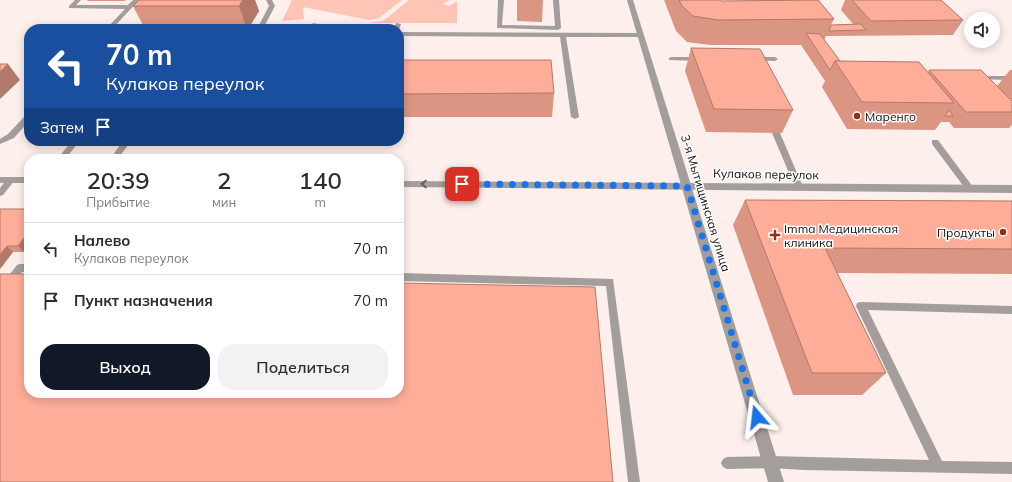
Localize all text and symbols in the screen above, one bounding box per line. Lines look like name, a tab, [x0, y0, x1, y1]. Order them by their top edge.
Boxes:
map controls	[964, 12, 1000, 48]
button: sound	[964, 12, 1000, 48]
text: 70 m	[106, 37, 172, 72]
icon: left	[40, 40, 92, 92]
text: Кулаков переулок	[106, 72, 264, 95]
place label: Маренго	[865, 109, 916, 124]
marker: Маренго	[852, 111, 862, 121]
icon: arrive	[92, 116, 114, 138]
text: Затем	[40, 118, 84, 137]
street label: 3-я Мытищинская улица	[678, 133, 734, 273]
text: 20:39	[86, 165, 150, 195]
text: 2	[217, 165, 231, 195]
text: 140	[299, 165, 342, 195]
street label: Кулаков переулок	[713, 166, 819, 182]
pin	[445, 167, 479, 201]
icon: arrive	[451, 173, 473, 195]
one-way arrow	[421, 180, 427, 188]
text: Прибытие	[86, 194, 150, 210]
text: мин	[212, 194, 236, 210]
text: m	[314, 194, 326, 210]
place label: Imma Медицинская клиника	[784, 221, 898, 250]
place label: Продукты	[937, 225, 995, 240]
marker: Продукты	[998, 227, 1008, 237]
marker: Imma Медицинская клиника	[769, 229, 781, 241]
text: Налево	[74, 231, 130, 250]
icon: left	[40, 238, 62, 260]
text: 70 m	[353, 239, 388, 258]
text: Кулаков переулок	[74, 250, 188, 266]
icon: arrive	[40, 290, 62, 312]
text: Пункт назначения	[74, 291, 213, 310]
text: 70 m	[353, 291, 388, 310]
button: Выход	[40, 344, 210, 390]
button: Поделиться	[218, 344, 388, 390]
position arrow	[736, 396, 778, 438]

